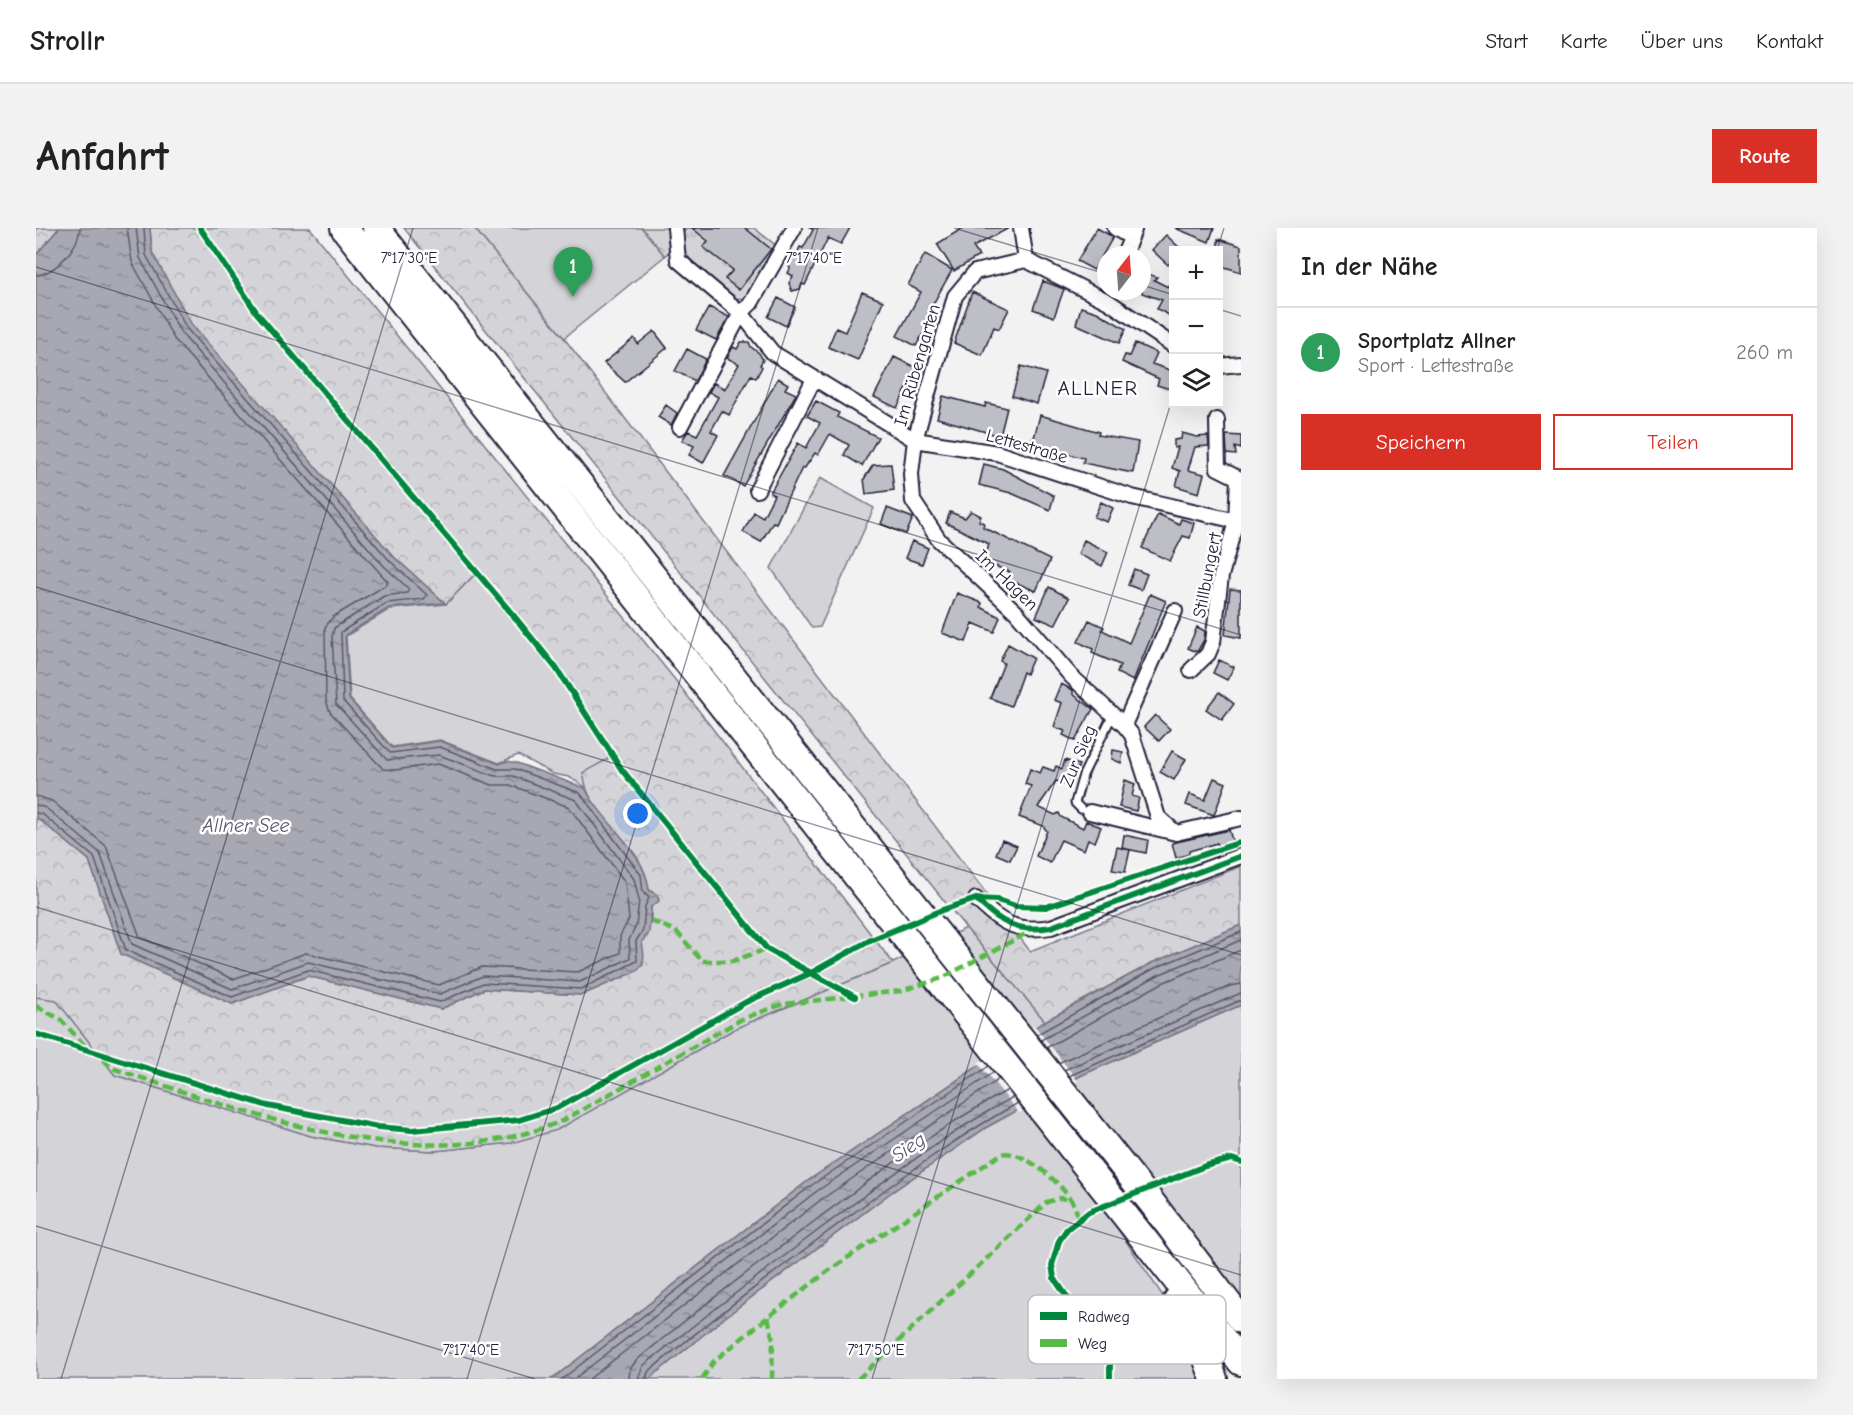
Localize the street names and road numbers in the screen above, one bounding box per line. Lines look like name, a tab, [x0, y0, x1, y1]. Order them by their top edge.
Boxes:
street label: Im Rübengarten	[890, 302, 945, 429]
street label: Lettestraße	[984, 425, 1070, 468]
street label: Stillbungert	[1189, 530, 1226, 620]
street label: Im Hagen	[971, 545, 1042, 615]
street label: Zur Sieg	[1056, 722, 1101, 790]

